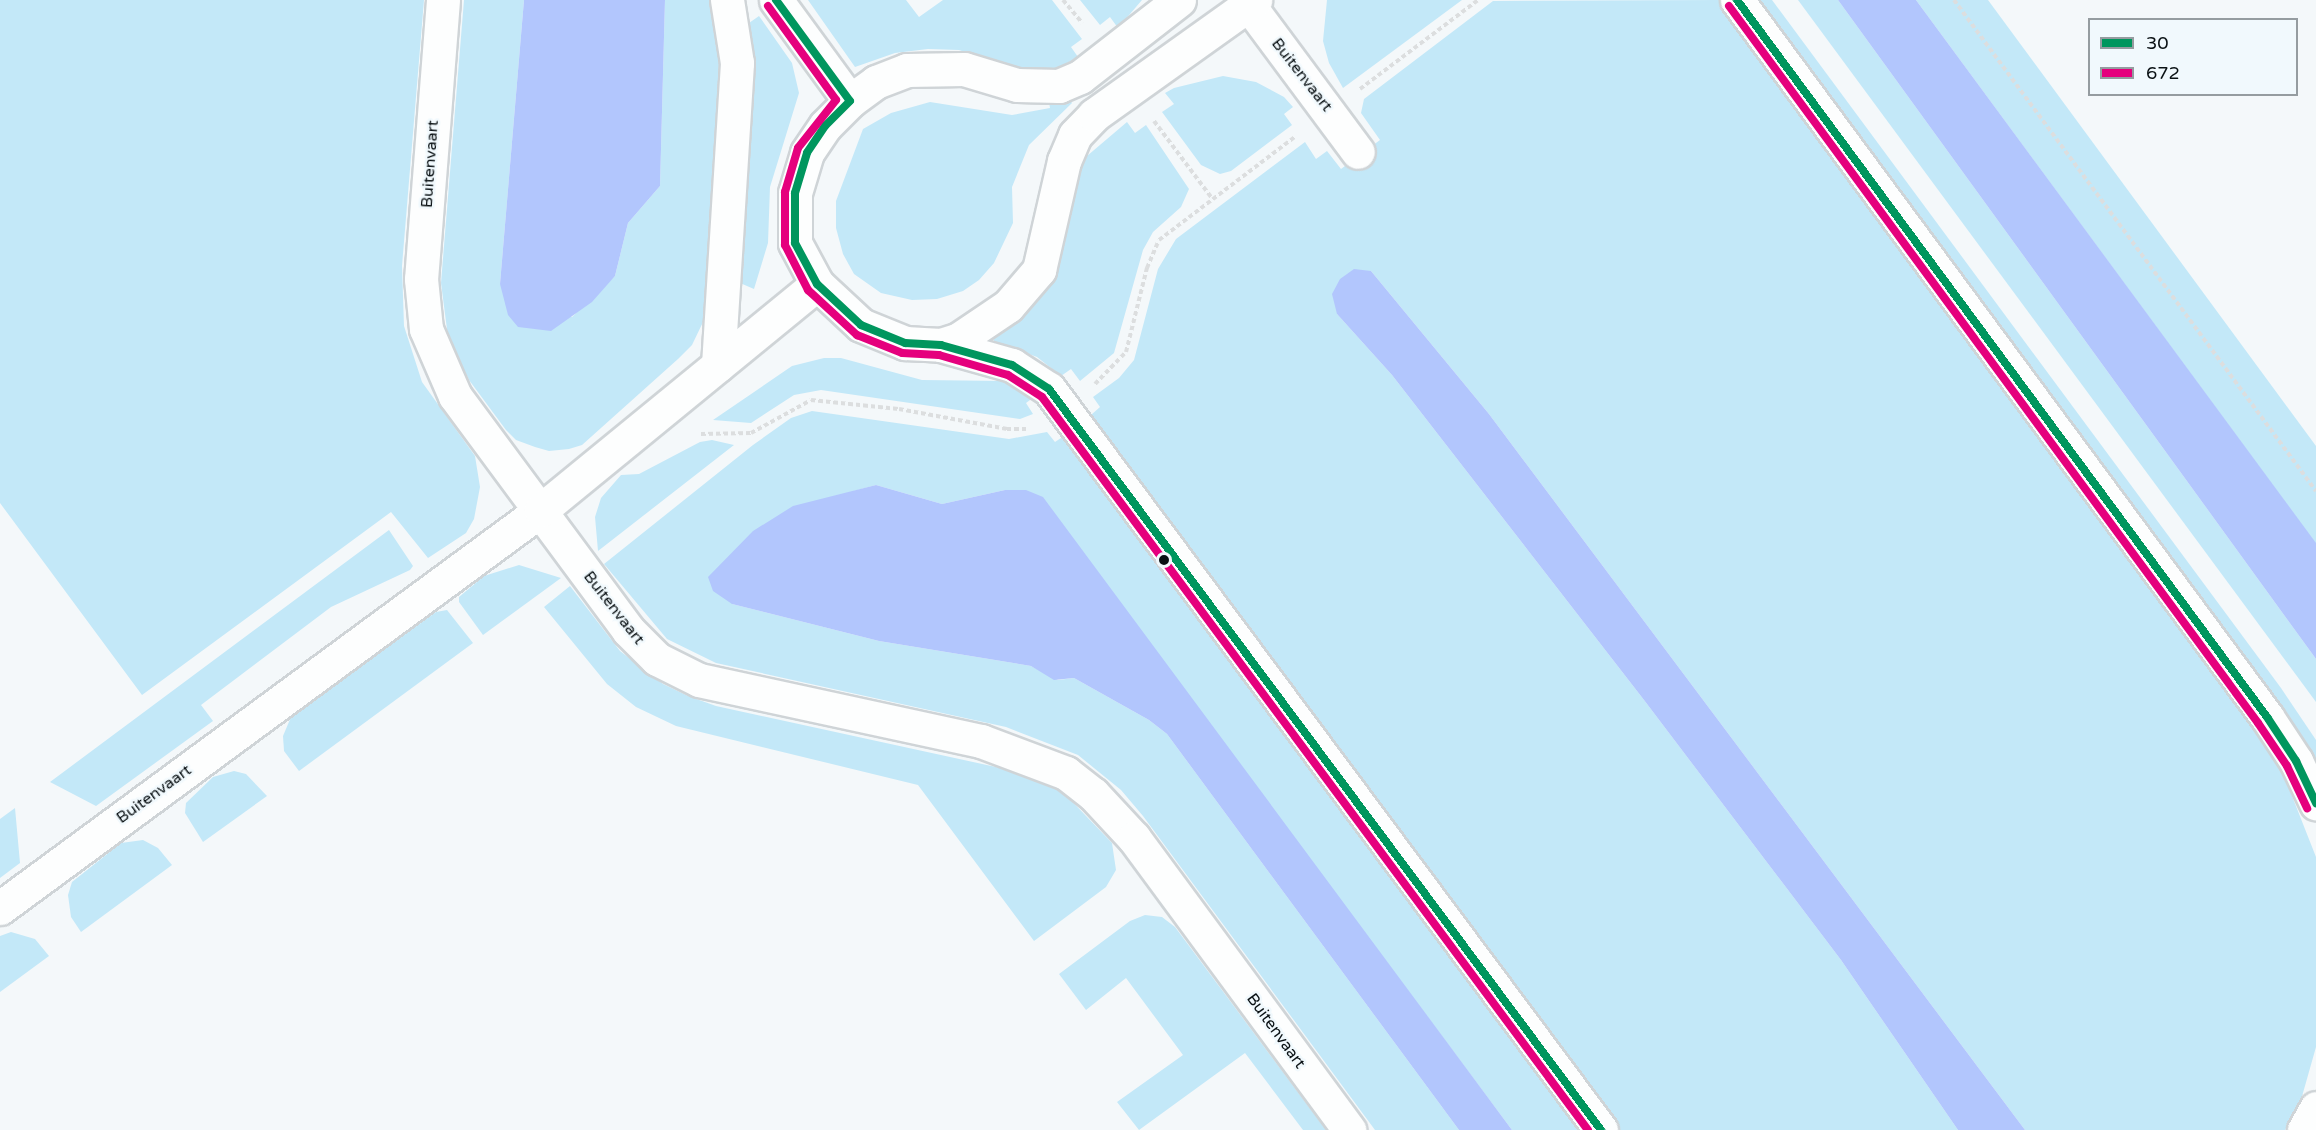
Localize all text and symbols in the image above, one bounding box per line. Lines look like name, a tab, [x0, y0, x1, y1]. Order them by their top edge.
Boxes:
legend	[2088, 18, 2298, 96]
text: 30	[2146, 32, 2169, 54]
street label: Buitenvaart	[1267, 34, 1337, 116]
text: 672	[2146, 62, 2180, 84]
street label: Buitenvaart	[417, 119, 443, 209]
unlabelled marker	[1158, 554, 1170, 566]
street label: Buitenvaart	[579, 567, 649, 649]
street label: Buitenvaart	[113, 760, 195, 828]
street label: Buitenvaart	[1242, 990, 1310, 1072]

